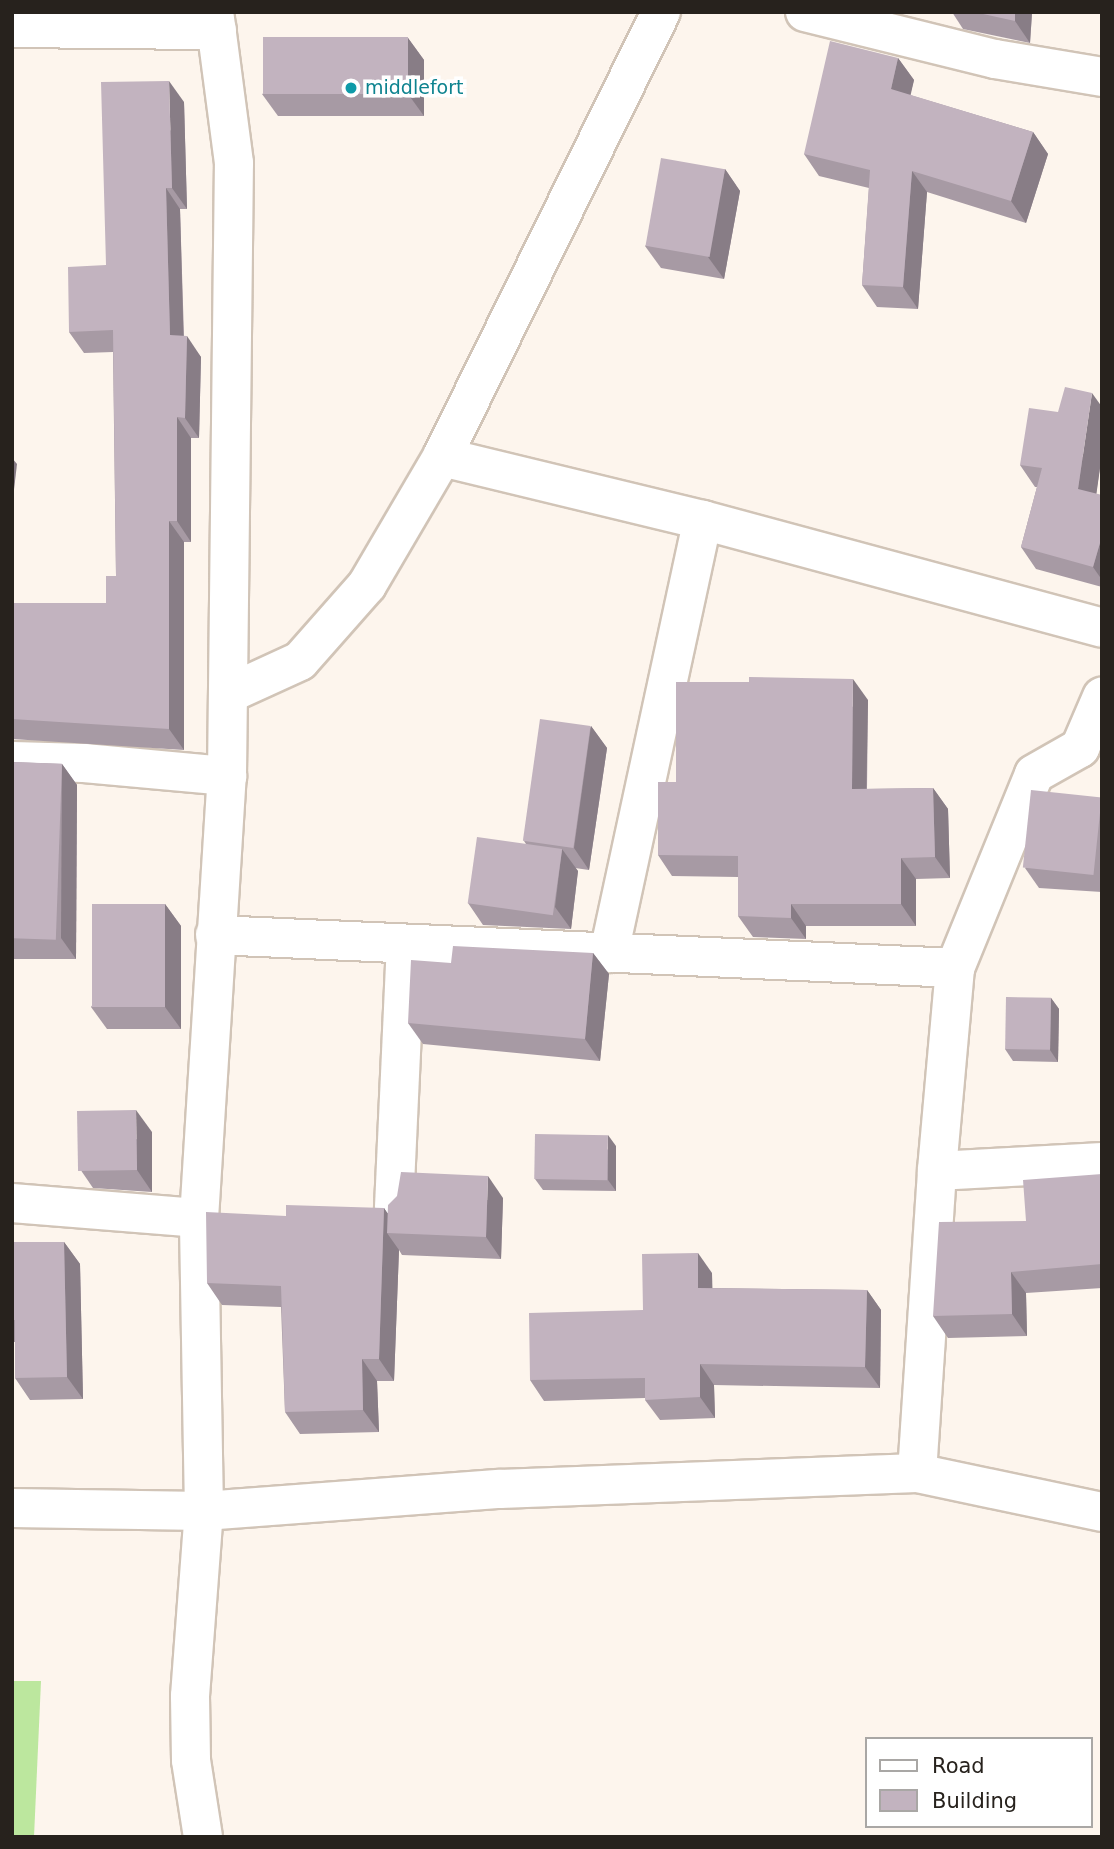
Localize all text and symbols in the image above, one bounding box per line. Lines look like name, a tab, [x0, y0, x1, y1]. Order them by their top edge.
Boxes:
place label: middlefort	[365, 77, 463, 99]
marker: middlefort	[343, 80, 359, 96]
legend	[866, 1737, 1093, 1828]
text: Road	[932, 1754, 985, 1778]
text: Building	[932, 1789, 1017, 1813]

